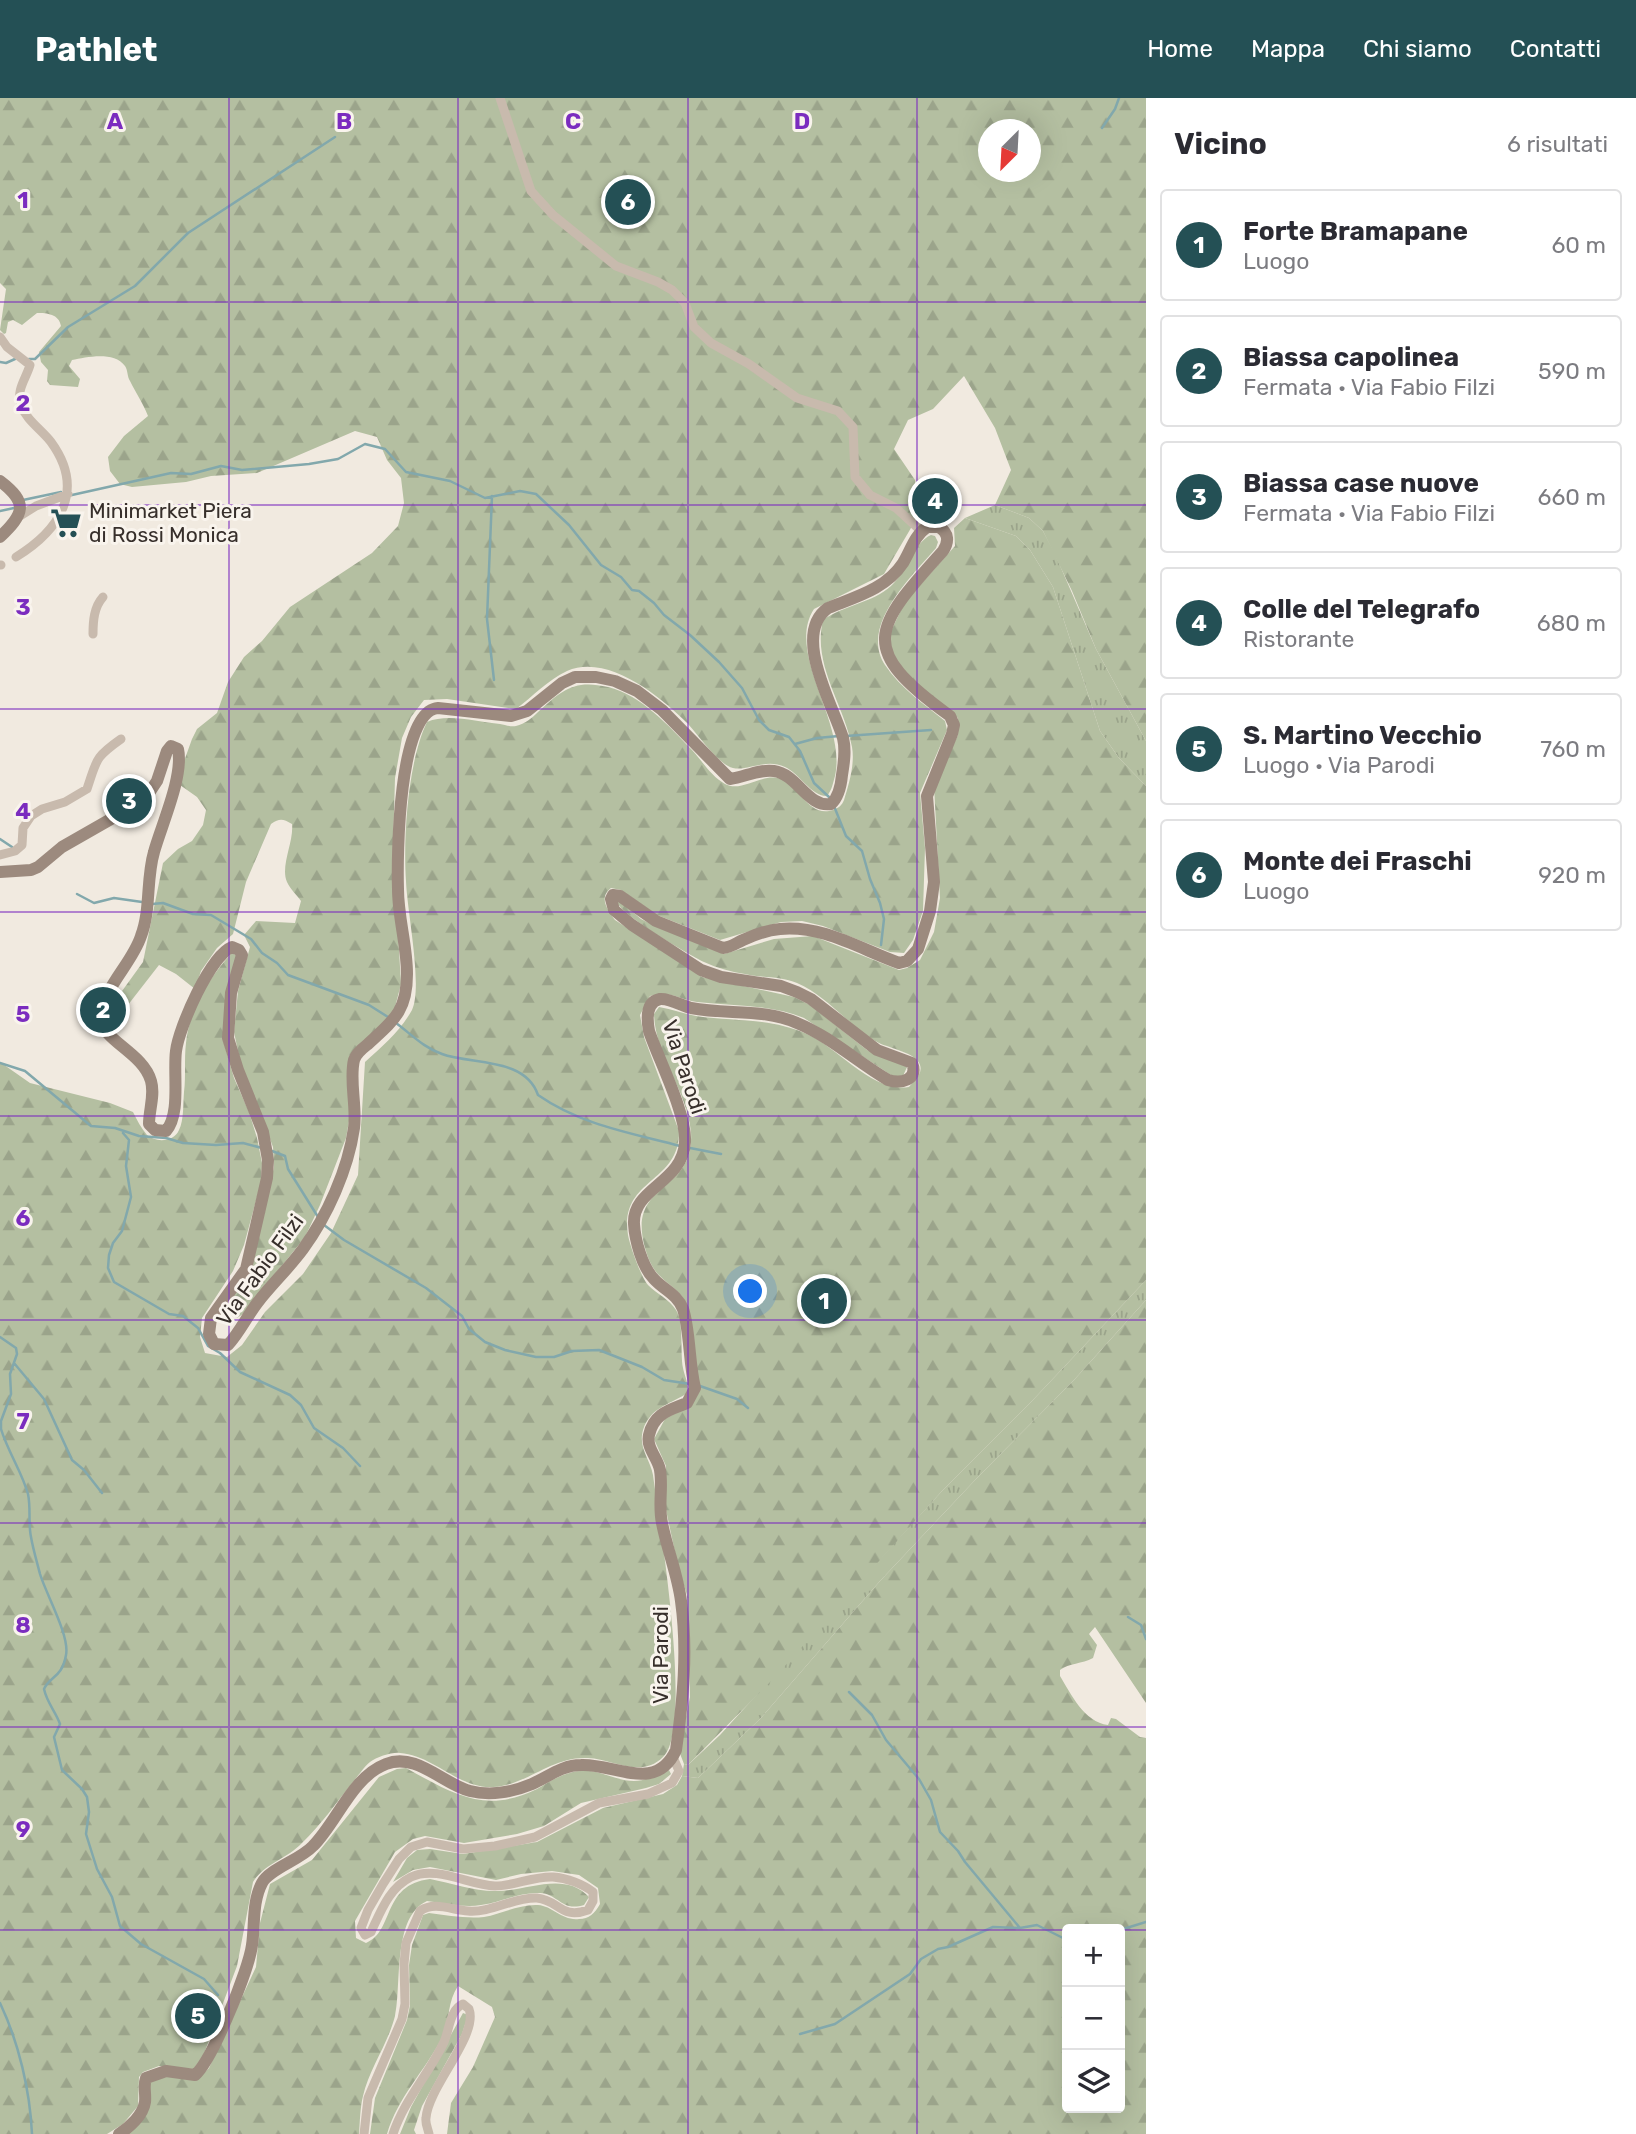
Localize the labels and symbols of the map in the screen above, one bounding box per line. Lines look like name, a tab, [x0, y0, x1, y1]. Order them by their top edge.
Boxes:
text: A	[107, 107, 124, 135]
text: B	[336, 107, 352, 135]
text: C	[565, 107, 581, 135]
text: D	[794, 107, 810, 135]
north arrow	[978, 119, 1041, 182]
pin: 6	[605, 176, 651, 228]
text: 1	[17, 186, 29, 214]
text: 2	[16, 389, 30, 417]
pin: 4	[912, 475, 958, 527]
place label: Minimarket Piera di Rossi Monica	[89, 498, 252, 547]
supermarket icon: Minimarket Piera di Rossi Monica	[49, 506, 83, 540]
text: 3	[15, 593, 31, 621]
pin: 3	[106, 775, 152, 827]
text: 4	[15, 797, 31, 825]
pin: 2	[80, 984, 126, 1036]
text: 5	[16, 1000, 31, 1028]
street label: Via Parodi	[657, 1016, 711, 1117]
text: 6	[16, 1204, 31, 1232]
street label: Via Fabio Filzi	[211, 1209, 308, 1330]
your location	[733, 1274, 767, 1308]
pin: 1	[801, 1275, 847, 1327]
text: 7	[16, 1407, 30, 1435]
street label: Via Parodi	[648, 1606, 673, 1704]
text: 8	[15, 1611, 31, 1639]
text: 9	[16, 1815, 30, 1843]
pin: 5	[175, 1990, 221, 2042]

